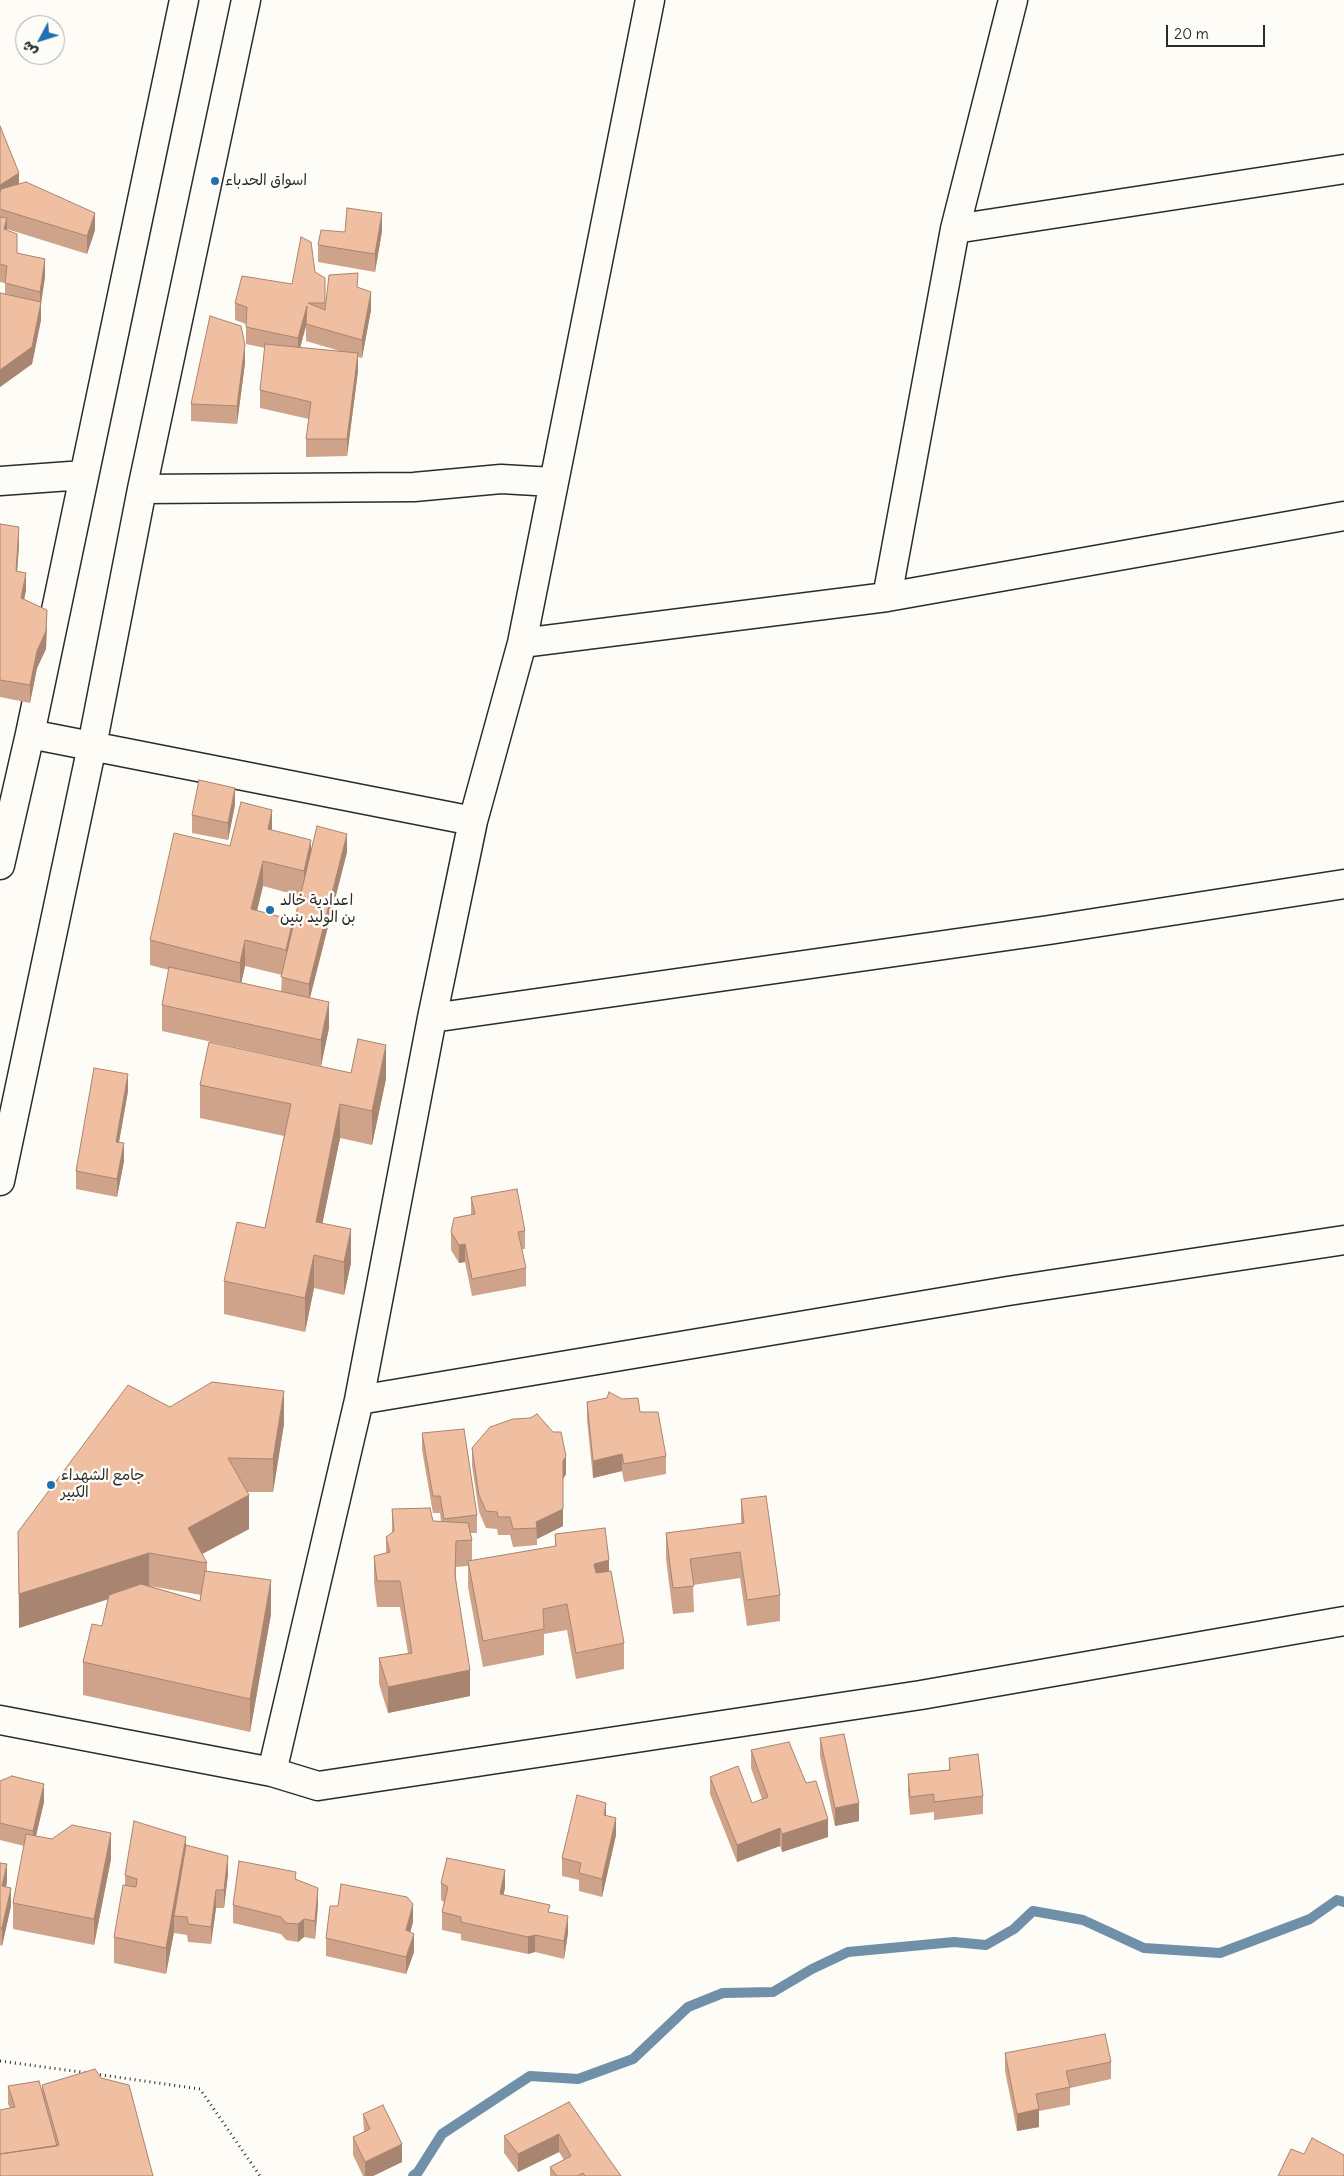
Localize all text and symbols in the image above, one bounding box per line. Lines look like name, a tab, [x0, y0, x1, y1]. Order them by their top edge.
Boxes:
north arrow	[15, 15, 65, 65]
scale bar	[1169, 15, 1268, 47]
text: 20 m	[1174, 24, 1209, 43]
text: ش	[17, 37, 41, 61]
place label: اسواق الحدباء	[225, 172, 307, 190]
marker: اسواق الحدباء	[209, 175, 221, 187]
place label: اعدادية خالد بن الوليد بنين	[280, 892, 356, 927]
marker: اعدادية خالد بن الوليد بنين	[264, 904, 276, 916]
place label: جامع الشهداء الكبير	[61, 1467, 145, 1502]
marker: جامع الشهداء الكبير	[45, 1479, 57, 1491]

